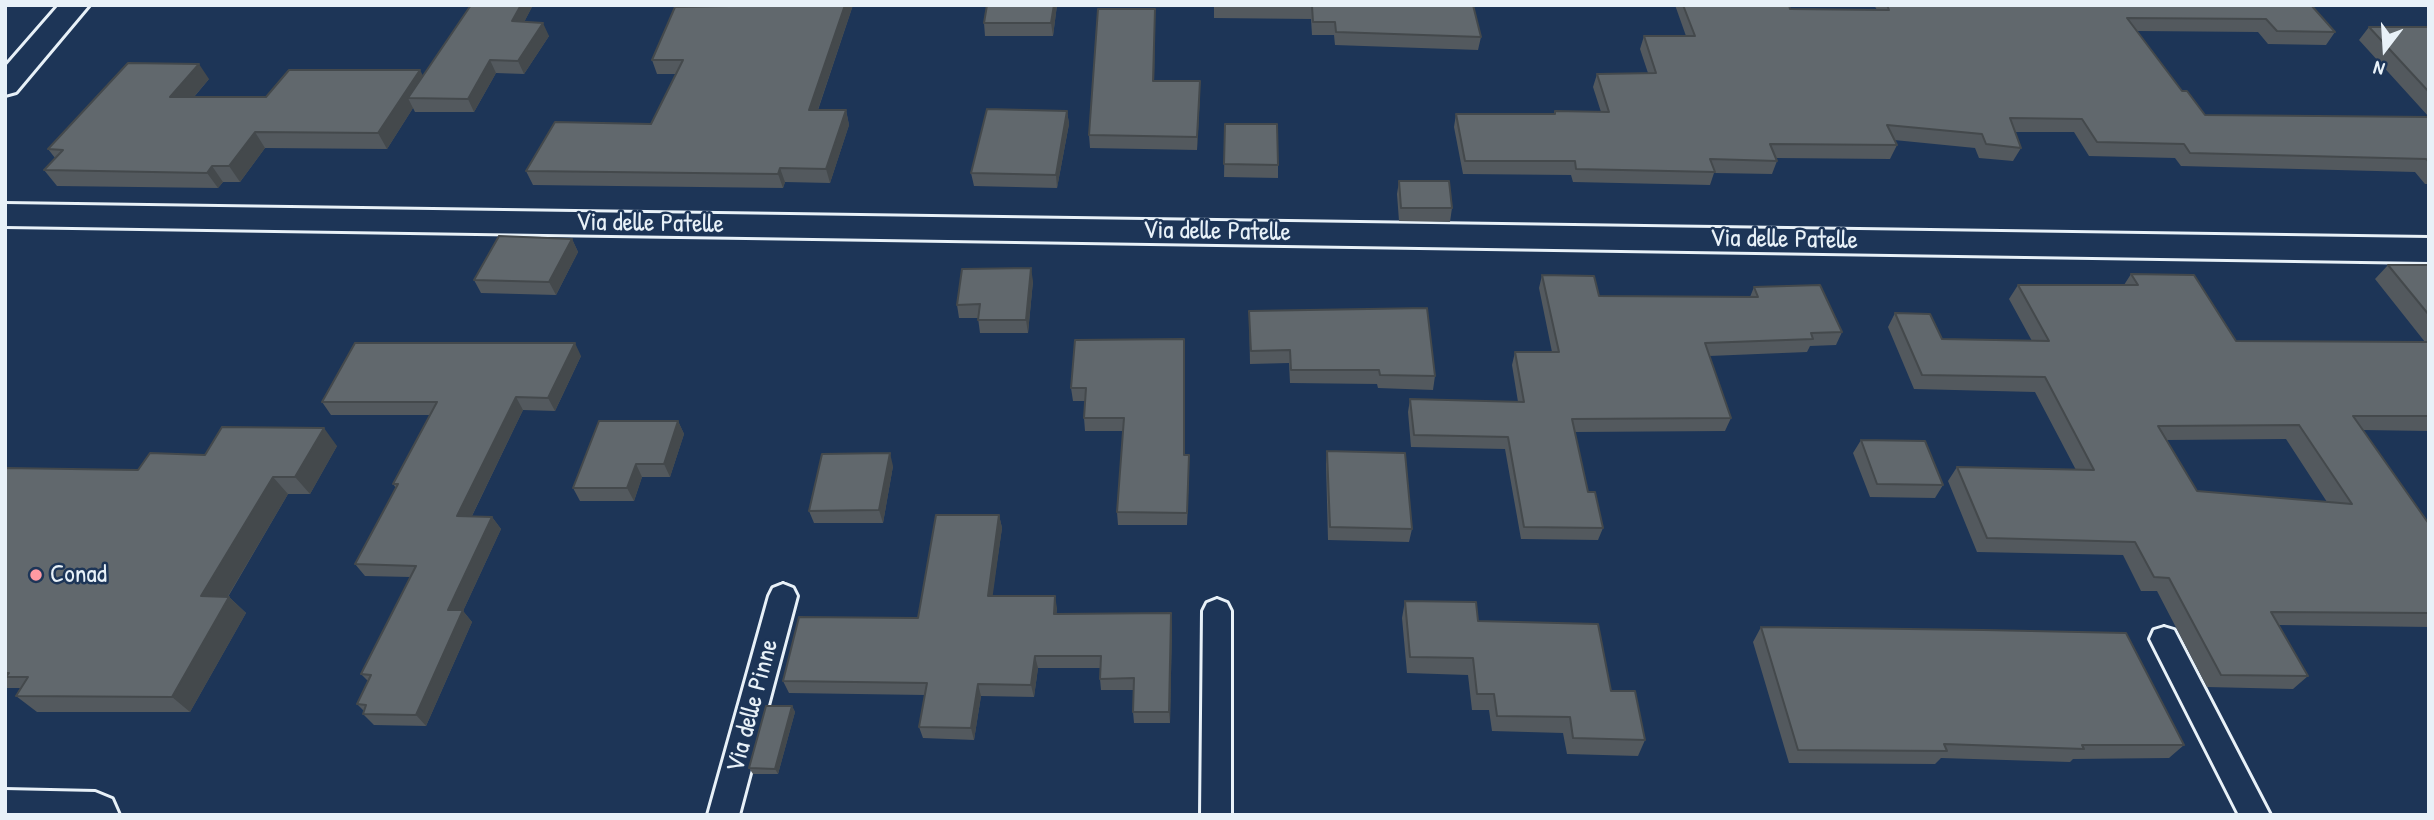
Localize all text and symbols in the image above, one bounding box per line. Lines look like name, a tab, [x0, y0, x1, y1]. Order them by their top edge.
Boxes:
north arrow	[2350, 14, 2420, 84]
text: N	[2370, 55, 2388, 83]
street label: Via delle Patelle	[576, 207, 724, 241]
street label: Via delle Patelle	[1143, 215, 1291, 249]
street label: Via delle Patelle	[1710, 223, 1858, 257]
place label: Conad	[50, 559, 107, 591]
marker: Conad	[28, 567, 44, 583]
street label: Via delle Pinne	[720, 636, 786, 776]

